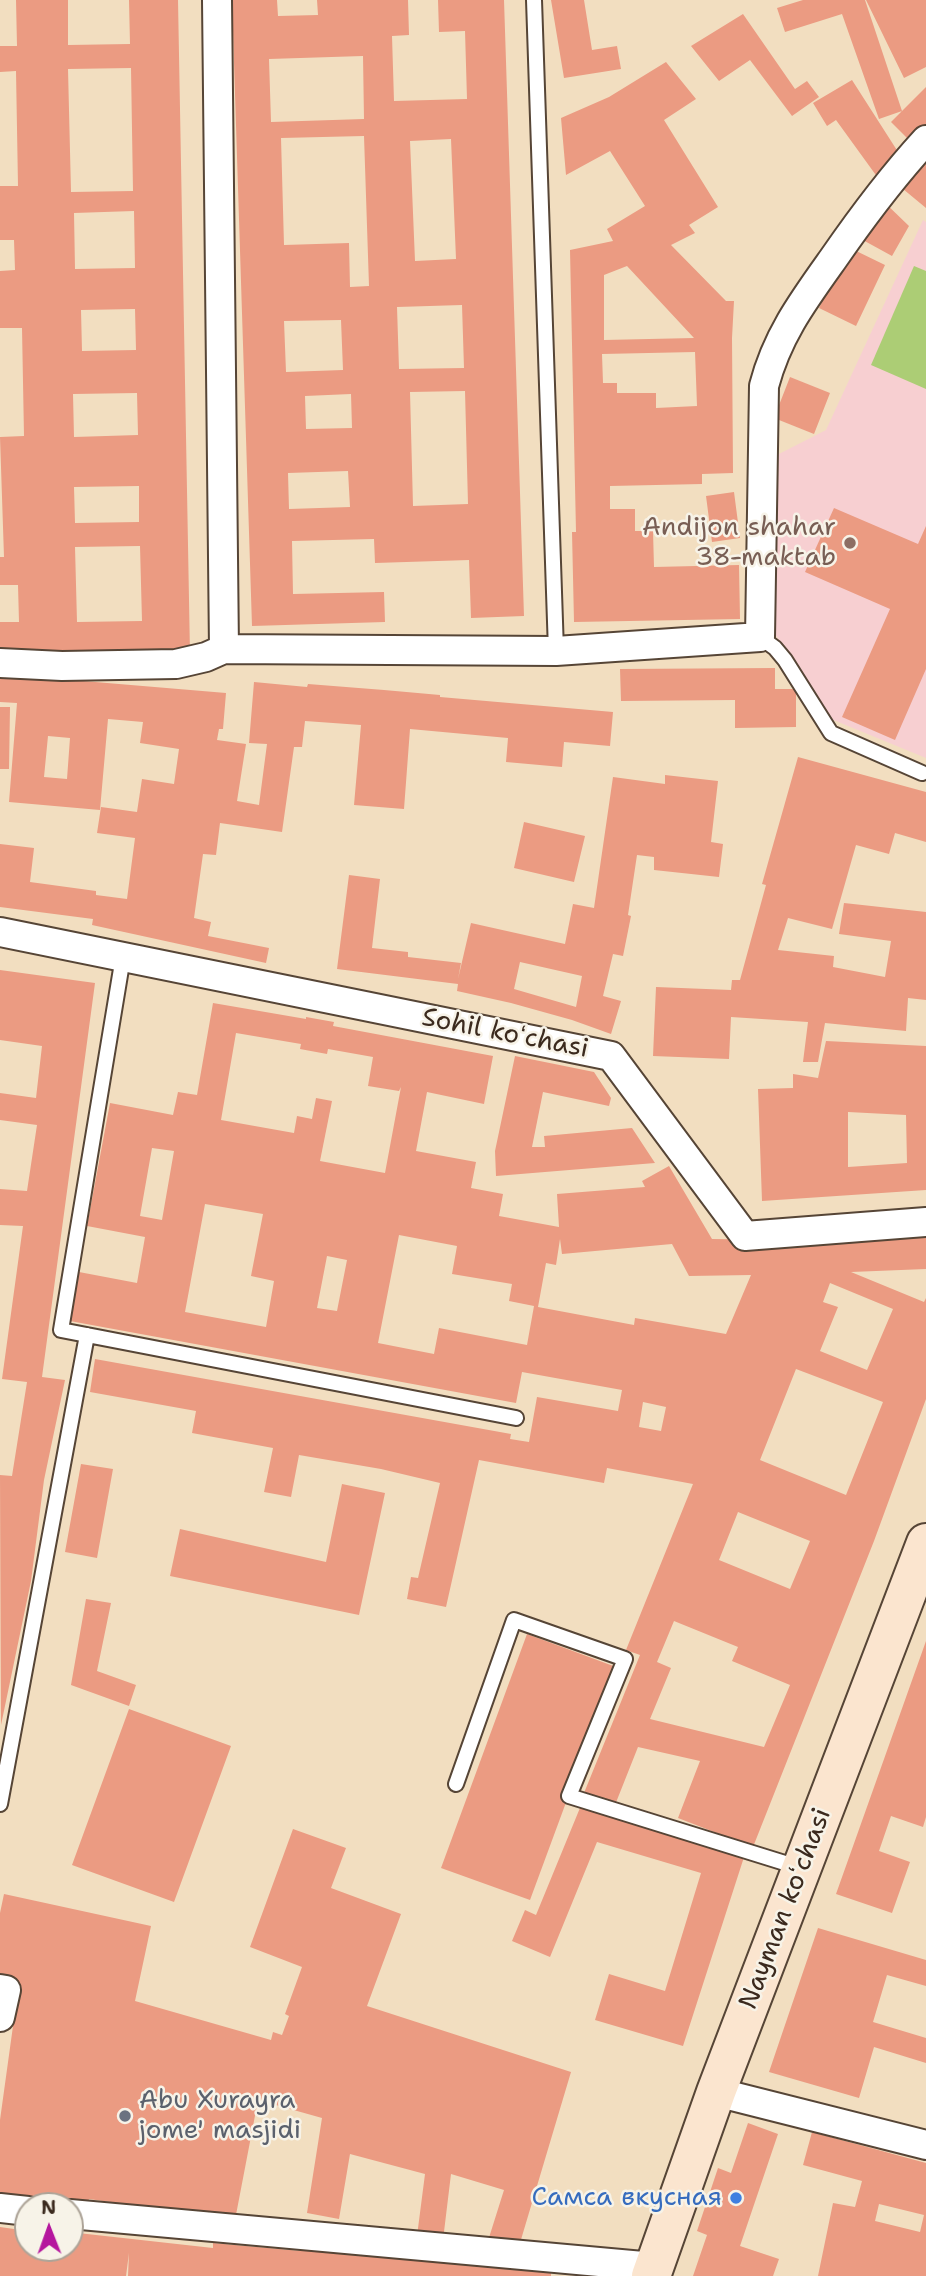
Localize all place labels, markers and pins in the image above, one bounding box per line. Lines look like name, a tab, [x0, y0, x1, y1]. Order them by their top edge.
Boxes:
place label: Andijon shahar 38-maktab	[642, 512, 836, 574]
marker: Andijon shahar 38-maktab	[842, 535, 858, 551]
place label: Abu Xurayra jome' masjidi	[139, 2085, 301, 2146]
marker: Abu Xurayra jome' masjidi	[117, 2108, 133, 2124]
place label: Самса вкусная	[531, 2182, 722, 2214]
marker: Самса вкусная	[728, 2190, 744, 2206]

